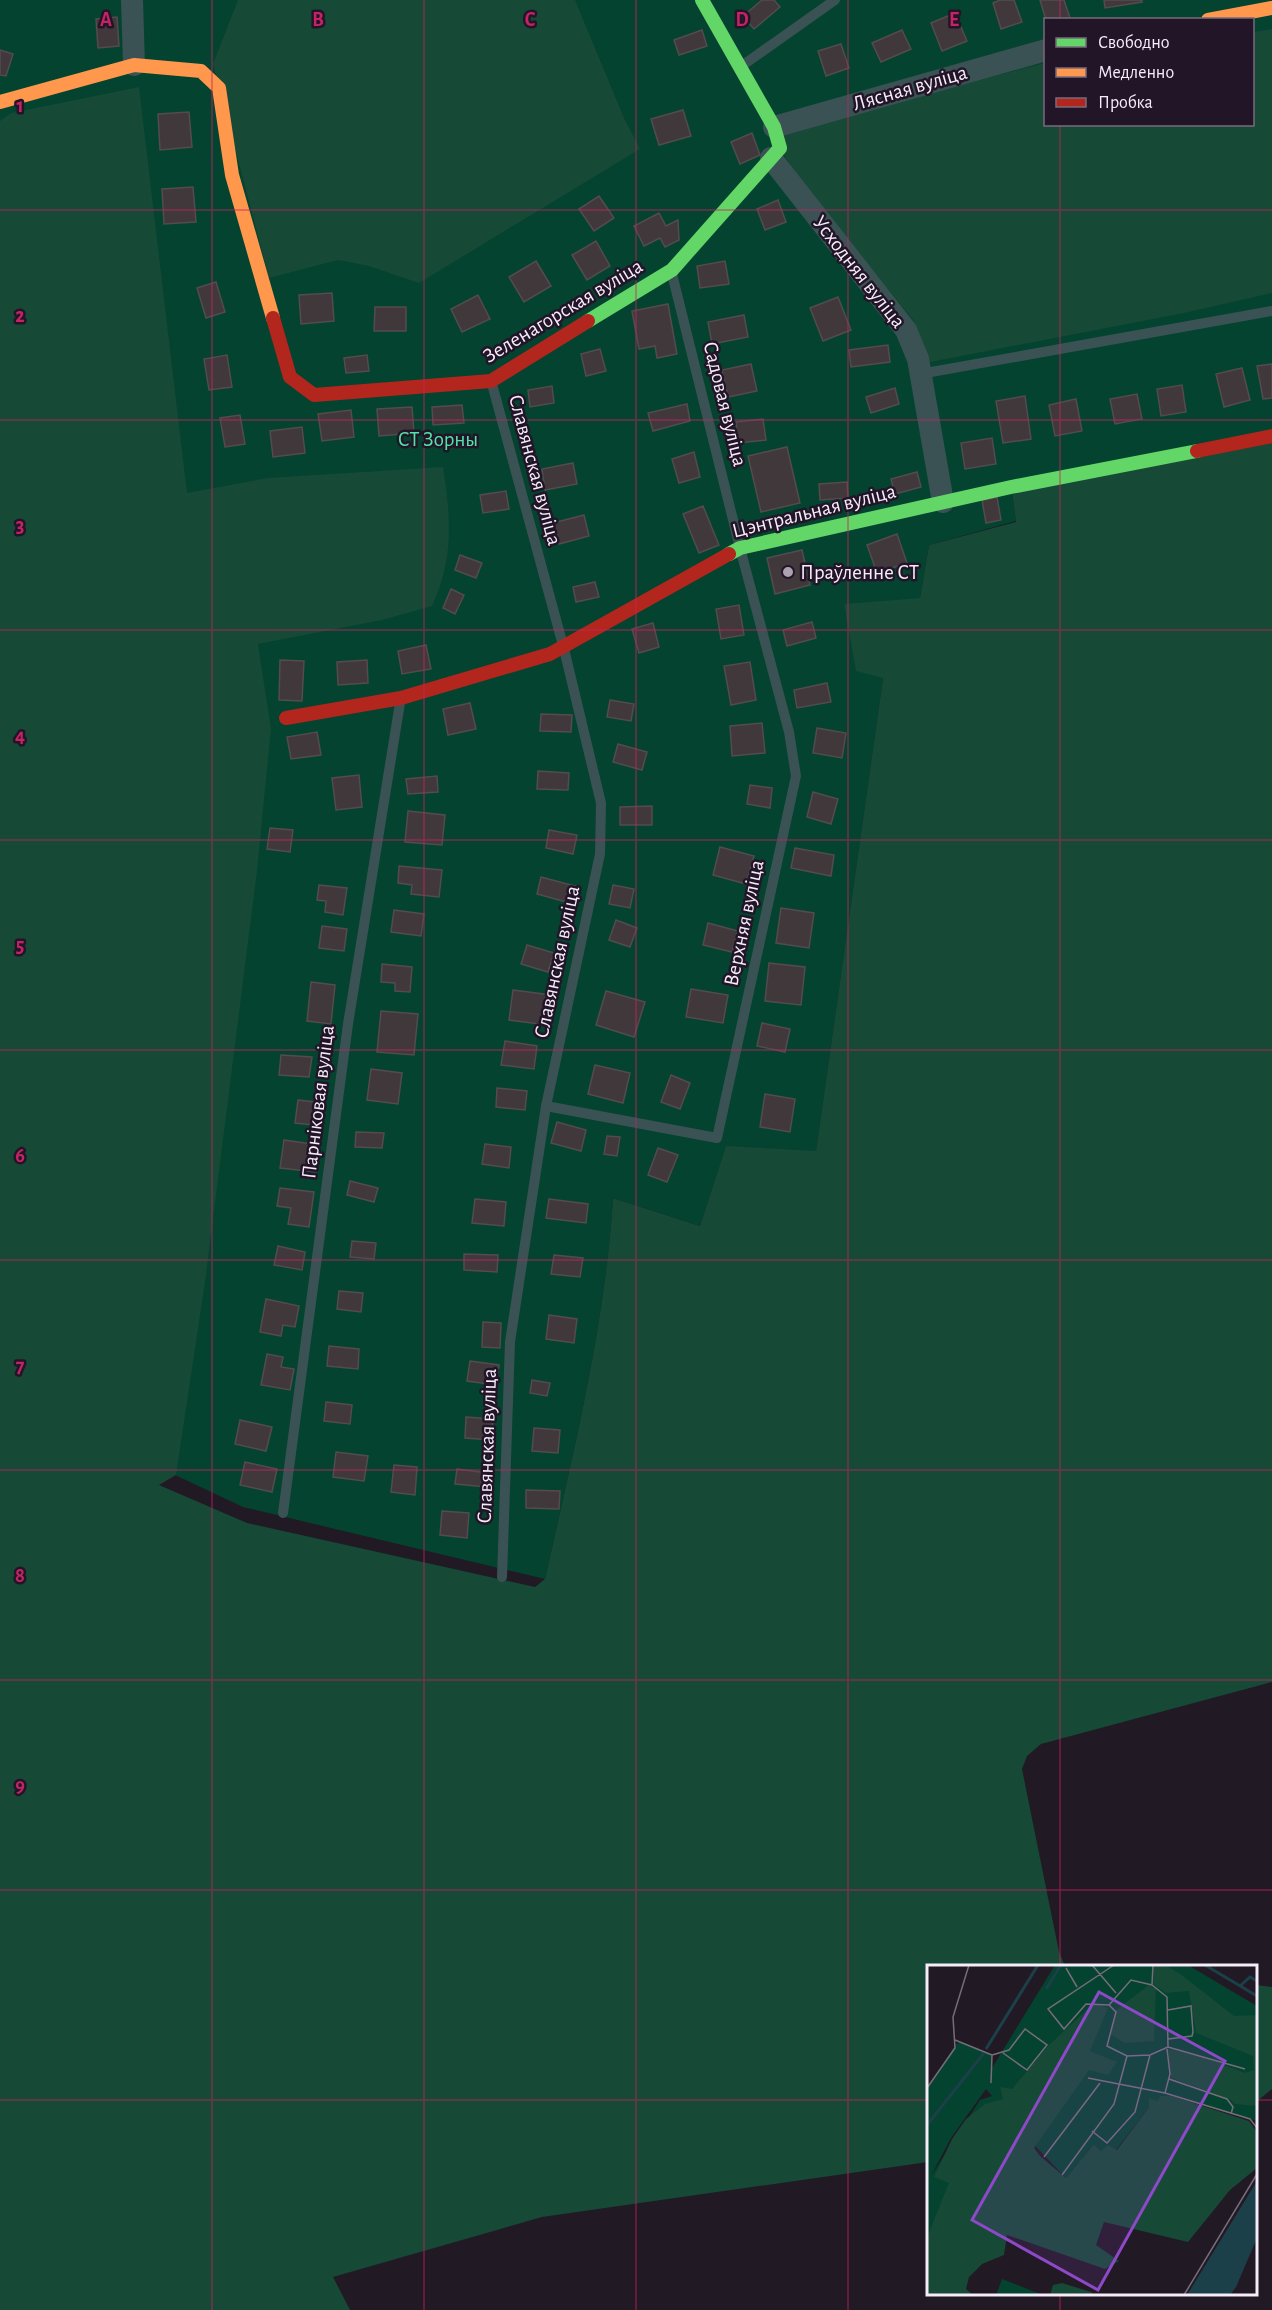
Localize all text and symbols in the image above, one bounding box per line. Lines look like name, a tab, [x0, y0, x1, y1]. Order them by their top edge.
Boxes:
text: A	[100, 10, 112, 30]
text: B	[312, 10, 324, 30]
text: C	[525, 10, 536, 30]
text: D	[735, 10, 749, 30]
text: E	[949, 10, 959, 30]
legend	[1044, 18, 1254, 126]
text: Свободно	[1098, 33, 1170, 52]
street label: Лясная вуліца	[850, 62, 970, 114]
text: Медленно	[1098, 64, 1174, 82]
text: Пробка	[1098, 93, 1153, 112]
text: 1	[16, 96, 24, 116]
street label: Усходняя вуліца	[809, 212, 909, 332]
street label: Зеленагорская вуліца	[480, 255, 647, 367]
text: 2	[15, 306, 25, 326]
street label: Садовая вуліца	[699, 339, 751, 469]
street label: Славянская вуліца	[505, 392, 565, 548]
park label: СТ Зорны	[398, 429, 478, 450]
street label: Цэнтральная вуліца	[730, 480, 898, 542]
text: 3	[16, 516, 24, 536]
place label: Праўленне СТ	[800, 562, 919, 583]
marker: Праўленне СТ	[781, 565, 795, 579]
text: 4	[15, 726, 25, 746]
street label: Верхняя вуліца	[720, 858, 768, 988]
street label: Славянская вуліца	[531, 884, 583, 1040]
text: 5	[16, 936, 24, 956]
street label: Парніковая вуліца	[298, 1024, 338, 1180]
text: 6	[15, 1146, 25, 1166]
text: 7	[16, 1356, 25, 1376]
street label: Славянская вуліца	[474, 1368, 500, 1524]
text: 8	[15, 1566, 25, 1586]
text: 9	[15, 1776, 25, 1796]
inset map	[927, 1965, 1257, 2295]

